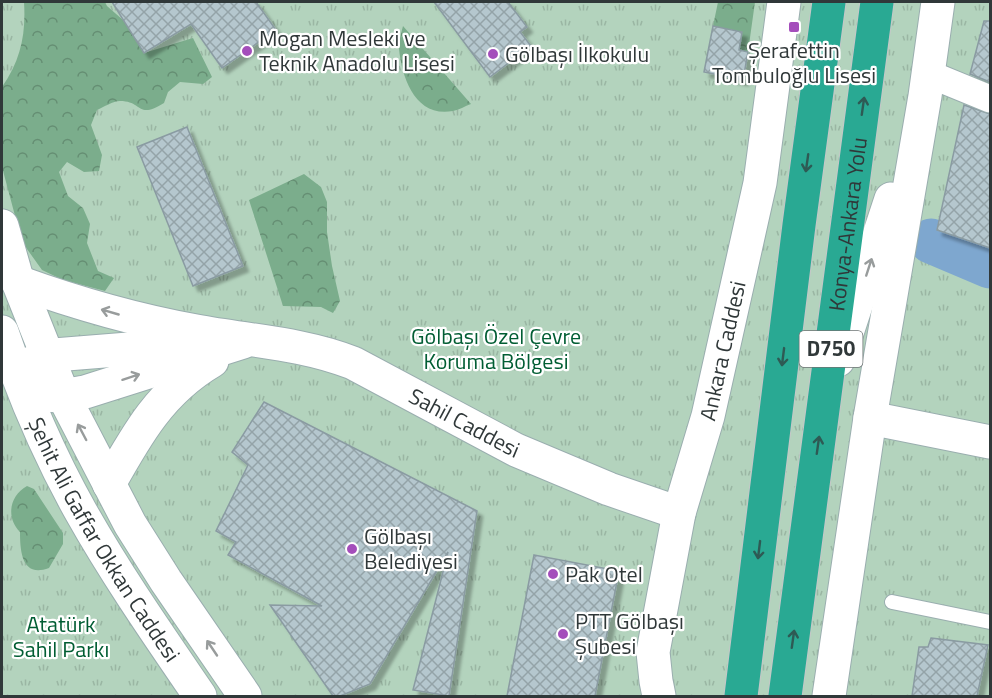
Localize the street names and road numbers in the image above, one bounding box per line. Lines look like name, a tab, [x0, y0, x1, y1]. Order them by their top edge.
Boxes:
street label: Konya-Ankara Yolu	[819, 135, 876, 313]
street label: Ankara Caddesi	[690, 277, 755, 424]
road number: D750	[800, 331, 862, 367]
street label: Sahil Caddesi	[403, 379, 525, 467]
street label: Şehit Ali Gaffar Okkan Caddesi	[19, 412, 189, 669]

